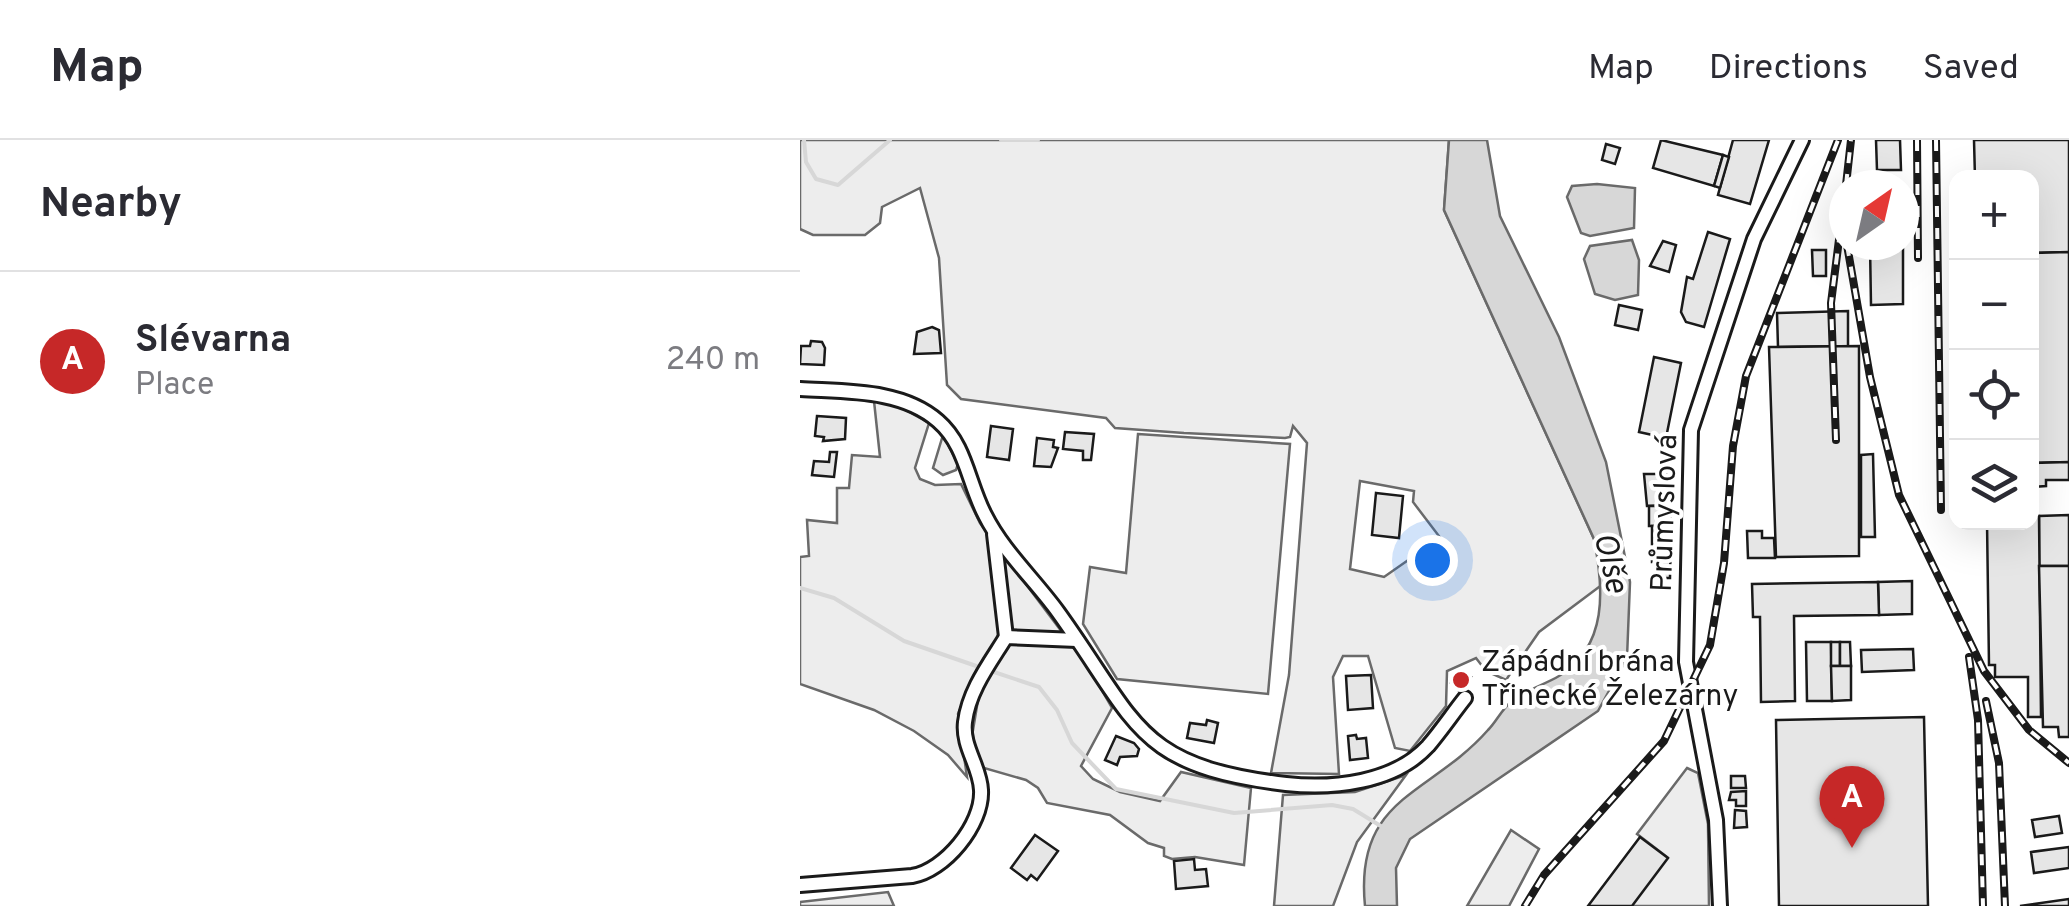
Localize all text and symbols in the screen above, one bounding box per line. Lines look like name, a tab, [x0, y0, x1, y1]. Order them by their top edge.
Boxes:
text: Map	[50, 39, 144, 99]
text: Map	[1588, 47, 1654, 91]
text: Directions	[1709, 47, 1868, 91]
text: Saved	[1923, 47, 2019, 91]
north arrow	[1829, 170, 1919, 260]
map controls	[1949, 170, 2039, 530]
button: +	[1949, 170, 2039, 260]
text: Nearby	[40, 179, 182, 232]
button: −	[1949, 260, 2039, 350]
text: Slévarna	[135, 317, 291, 366]
text: A	[61, 341, 84, 381]
text: 240 m	[666, 341, 760, 381]
button: locate	[1949, 350, 2039, 440]
text: Place	[135, 366, 214, 406]
street label: Průmyslová	[1645, 433, 1687, 593]
button: layers	[1949, 440, 2039, 530]
water label: Olše	[1583, 529, 1635, 598]
your location	[1407, 535, 1458, 586]
place label: Zápádní brána Třinecké Železárny	[1481, 645, 1738, 716]
marker: Zápádní brána Třinecké Železárny	[1450, 669, 1472, 691]
pin: A	[1820, 766, 1884, 848]

